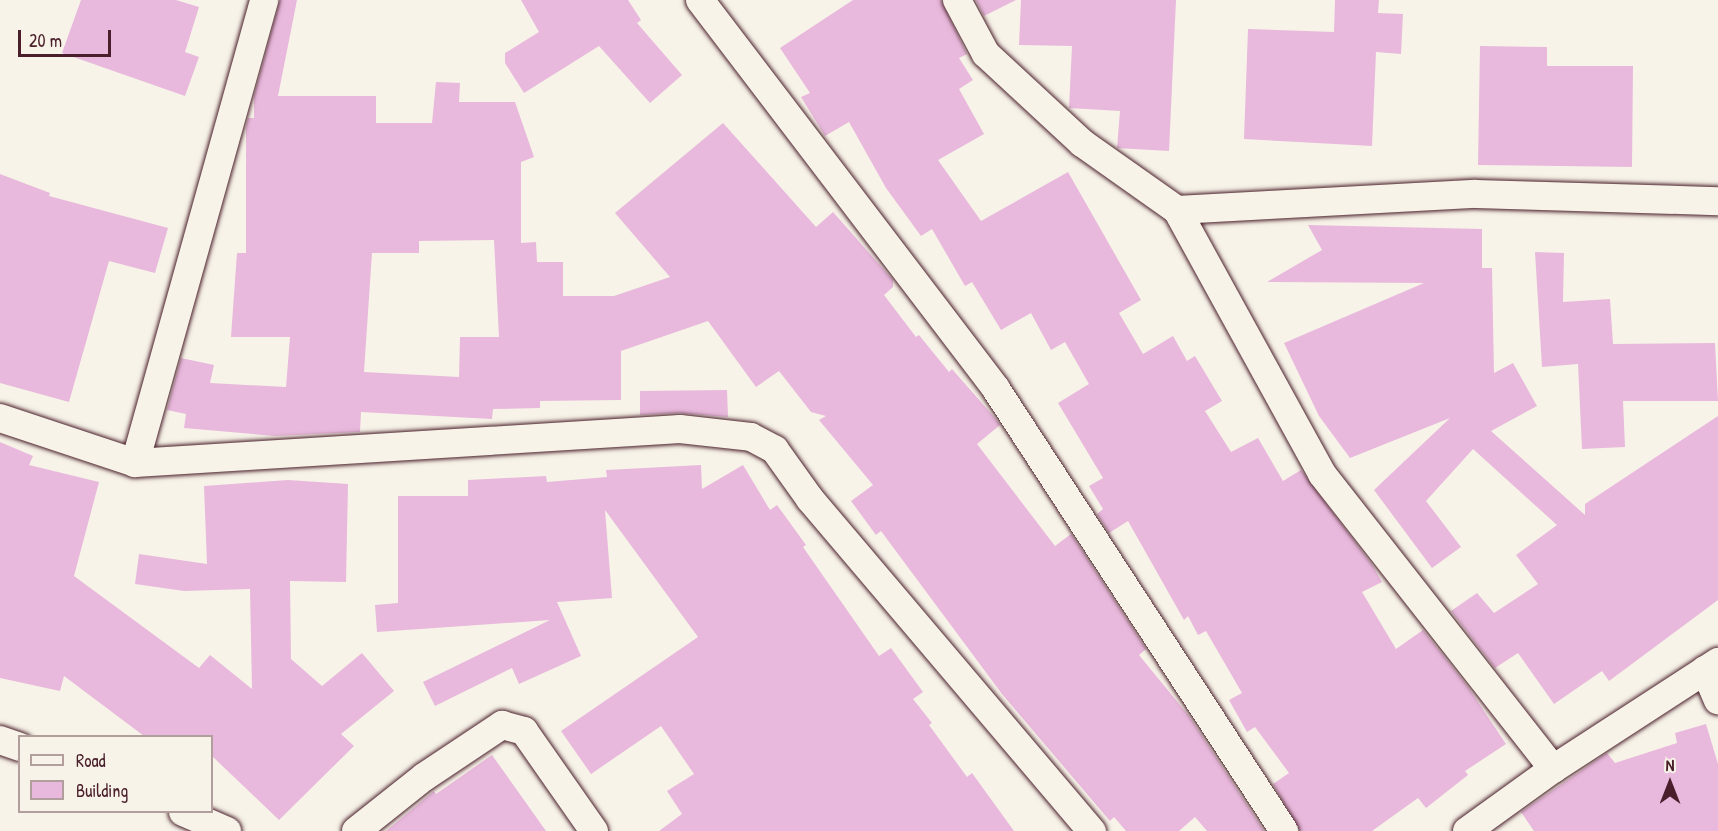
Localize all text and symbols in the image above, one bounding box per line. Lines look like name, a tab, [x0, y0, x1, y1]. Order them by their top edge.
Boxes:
scale bar	[21, 18, 114, 56]
text: 20 m	[29, 28, 62, 53]
legend	[18, 735, 213, 813]
text: Road	[76, 748, 106, 773]
north arrow	[1640, 753, 1700, 813]
text: N	[1666, 754, 1674, 776]
text: Building	[76, 778, 128, 803]

